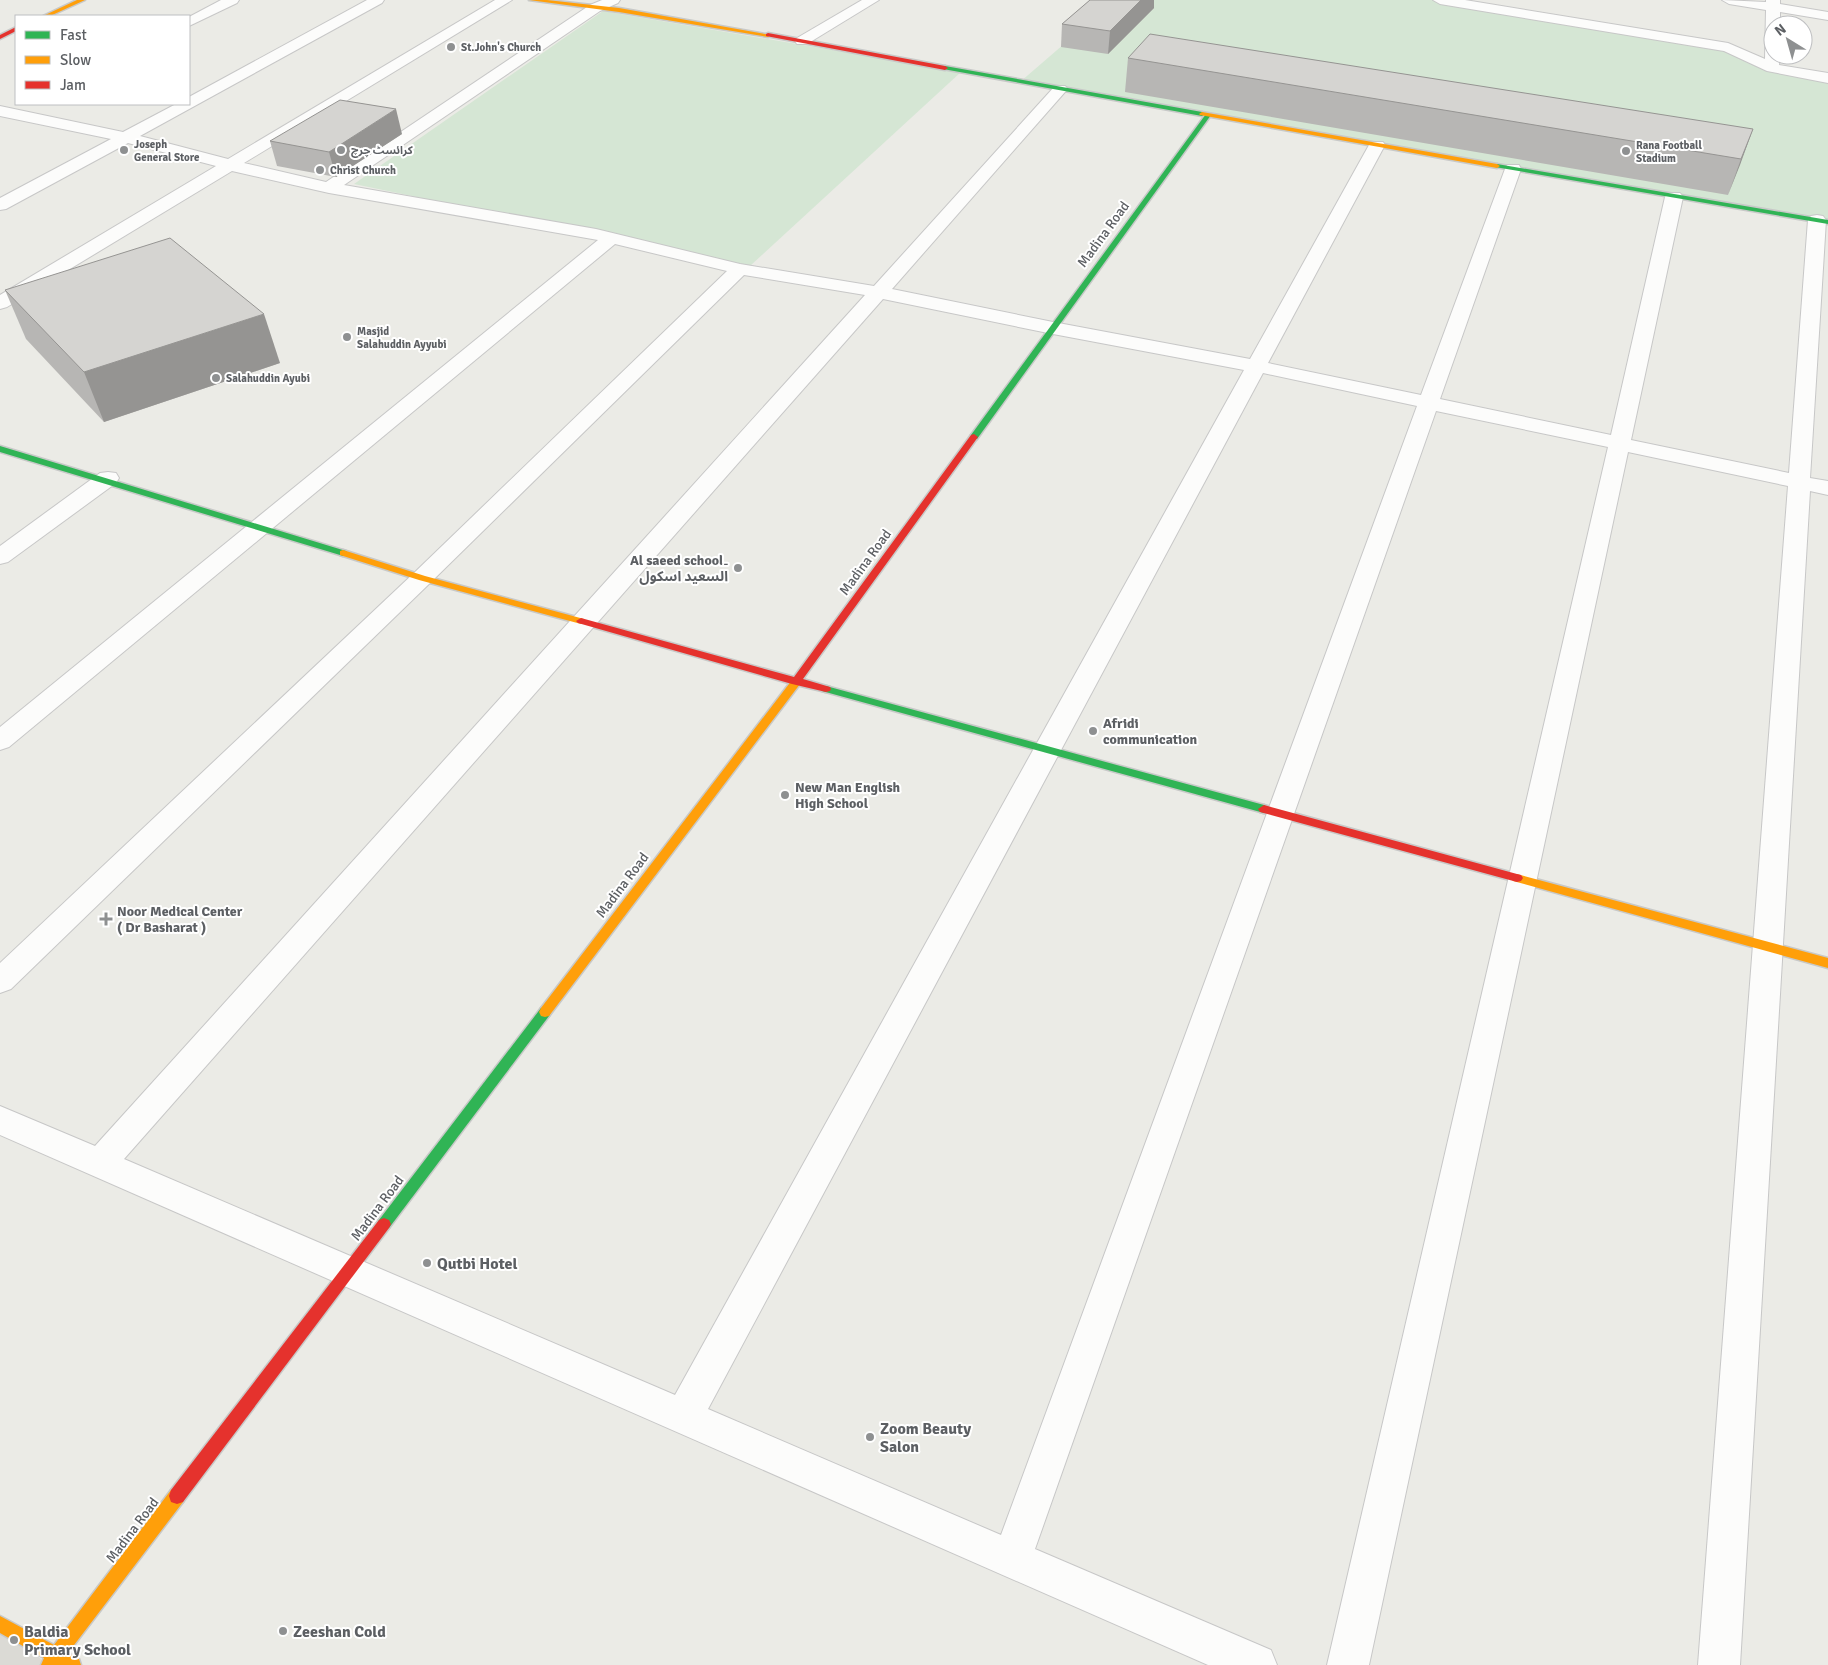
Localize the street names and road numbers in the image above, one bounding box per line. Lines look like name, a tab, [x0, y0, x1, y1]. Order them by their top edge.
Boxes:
street label: Madina Road	[1074, 198, 1133, 271]
street label: Madina Road	[836, 526, 895, 599]
street label: Madina Road	[592, 849, 652, 921]
street label: Madina Road	[347, 1172, 407, 1244]
street label: Madina Road	[102, 1494, 162, 1566]

